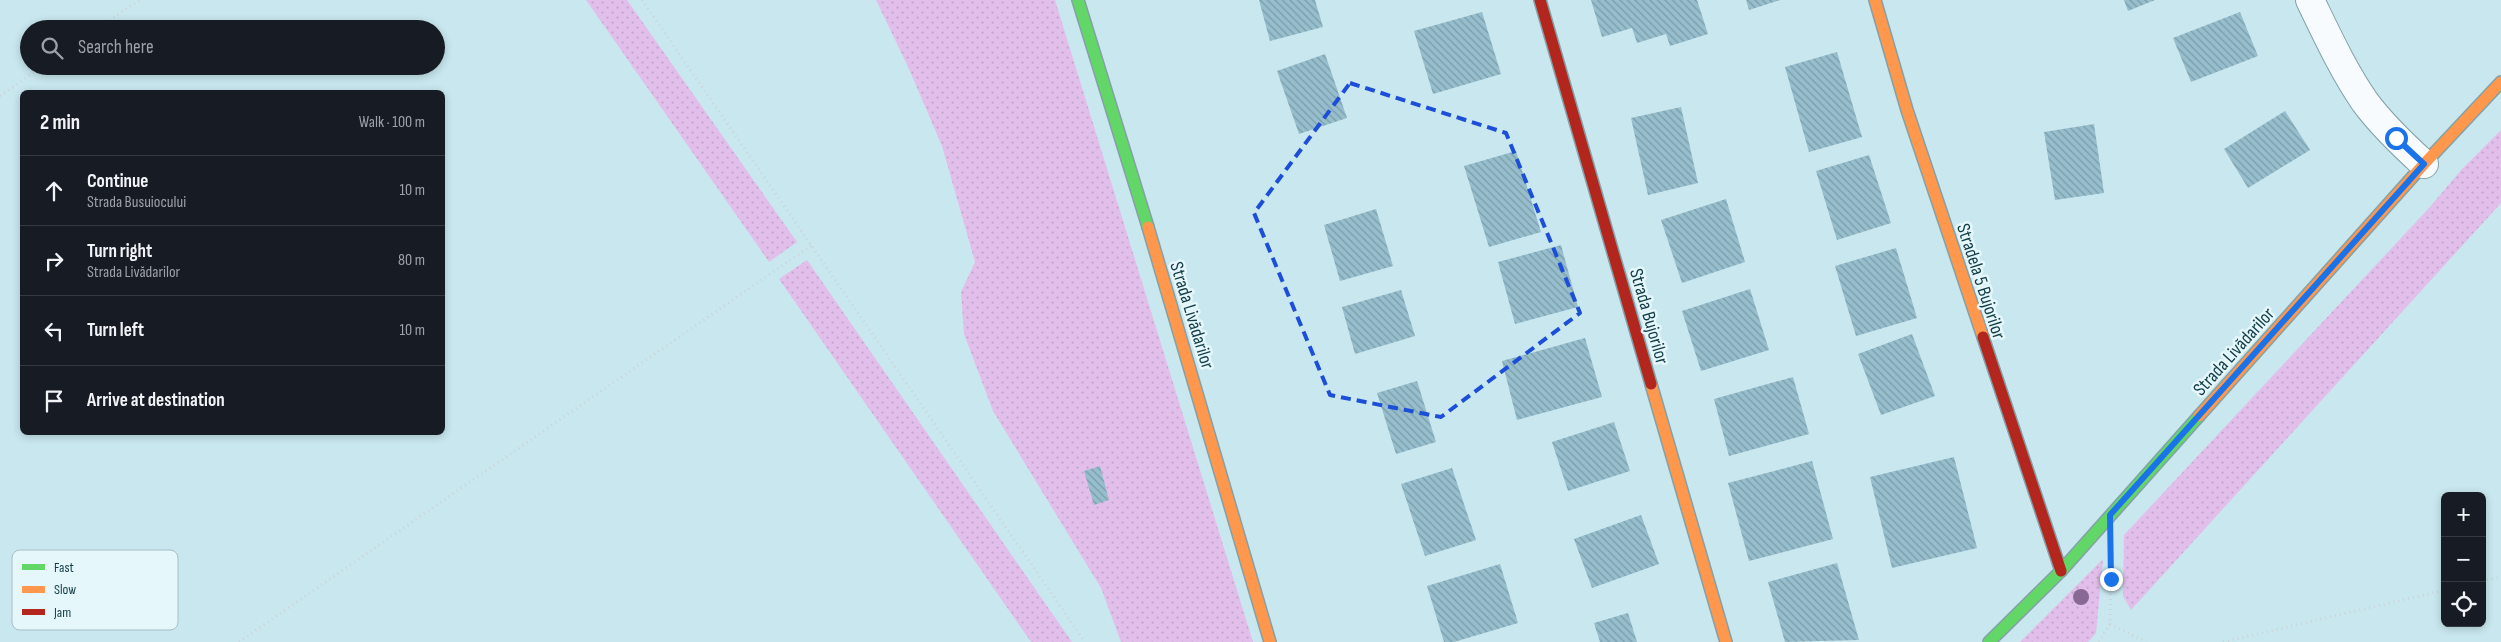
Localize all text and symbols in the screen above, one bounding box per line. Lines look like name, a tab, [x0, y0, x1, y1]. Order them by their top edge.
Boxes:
search box	[20, 20, 445, 75]
icon: search	[38, 34, 66, 62]
text: Search here	[78, 36, 154, 59]
text: 2 min	[40, 110, 80, 135]
text: Walk · 100 m	[359, 113, 425, 132]
route start	[2385, 127, 2408, 150]
text: Continue	[87, 170, 148, 193]
icon: ahead	[40, 177, 68, 205]
text: 10 m	[399, 181, 425, 200]
text: Strada Busuiocului	[87, 193, 186, 212]
street label: Stradela 5 Bujorilor	[1951, 221, 2010, 343]
text: Turn right	[87, 240, 152, 263]
icon: right	[40, 247, 68, 275]
text: 80 m	[398, 251, 425, 270]
street label: Strada Livădarilor	[1164, 259, 1219, 372]
text: Strada Livădarilor	[87, 263, 180, 282]
street label: Strada Bujorilor	[1624, 266, 1673, 367]
street label: Strada Livădarilor	[2189, 303, 2280, 401]
icon: left	[40, 317, 68, 345]
text: Turn left	[87, 319, 144, 342]
text: 10 m	[399, 321, 425, 340]
icon: arrive	[40, 387, 68, 415]
text: Arrive at destination	[87, 389, 225, 412]
map controls	[2441, 492, 2486, 627]
button: +	[2441, 492, 2486, 537]
button: −	[2441, 537, 2486, 582]
legend	[12, 550, 178, 630]
text: Fast	[54, 559, 74, 576]
route end	[2100, 568, 2123, 591]
text: Slow	[54, 581, 76, 598]
button: locate	[2441, 582, 2486, 627]
text: Jam	[53, 604, 71, 621]

